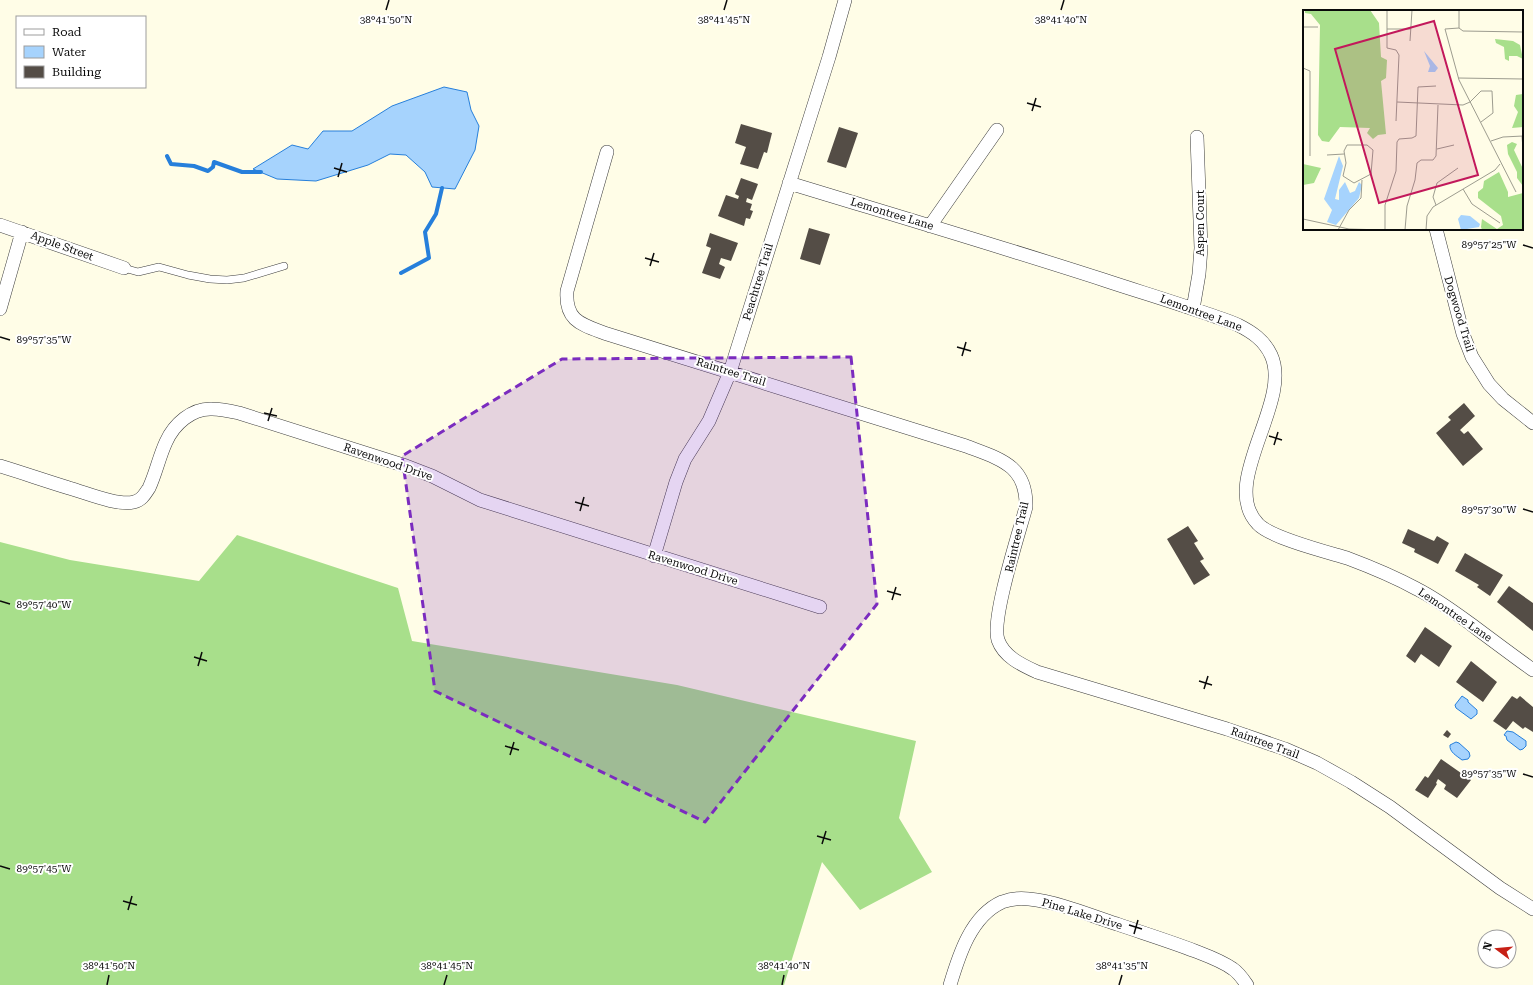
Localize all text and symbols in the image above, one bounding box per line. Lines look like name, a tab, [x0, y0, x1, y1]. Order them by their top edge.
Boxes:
inset map	[1303, 10, 1523, 230]
text: 38°41'50"N	[360, 14, 412, 25]
text: 38°41'45"N	[698, 14, 750, 25]
text: 38°41'40"N	[1035, 14, 1087, 25]
legend	[16, 16, 146, 88]
text: Road	[52, 25, 82, 39]
text: Water	[52, 45, 86, 59]
text: Building	[52, 65, 101, 79]
street label: Aspen Court	[1194, 190, 1207, 256]
street label: Lemontree Lane	[849, 195, 935, 233]
street label: Apple Street	[29, 229, 95, 263]
text: 89°57'25"W	[1462, 239, 1517, 250]
street label: Peachtree Trail	[740, 241, 776, 322]
street label: Dogwood Trail	[1441, 275, 1477, 354]
street label: Lemontree Lane	[1158, 292, 1244, 334]
text: 89°57'35"W	[17, 334, 72, 345]
street label: Raintree Trail	[695, 355, 768, 389]
street label: Ravenwood Drive	[342, 441, 434, 483]
street label: Raintree Trail	[1003, 500, 1032, 574]
text: 89°57'30"W	[1462, 504, 1517, 515]
street label: Ravenwood Drive	[646, 548, 740, 588]
street label: Lemontree Lane	[1416, 586, 1494, 644]
text: 89°57'40"W	[17, 599, 72, 610]
street label: Raintree Trail	[1229, 725, 1302, 762]
text: 89°57'35"W	[1462, 768, 1517, 779]
text: 89°57'45"W	[17, 863, 72, 874]
street label: Pine Lake Drive	[1040, 896, 1124, 932]
north arrow	[1477, 929, 1517, 969]
text: N	[1480, 940, 1495, 952]
text: 38°41'50"N	[83, 960, 135, 971]
text: 38°41'45"N	[421, 960, 473, 971]
text: 38°41'40"N	[758, 960, 810, 971]
text: 38°41'35"N	[1096, 960, 1148, 971]

